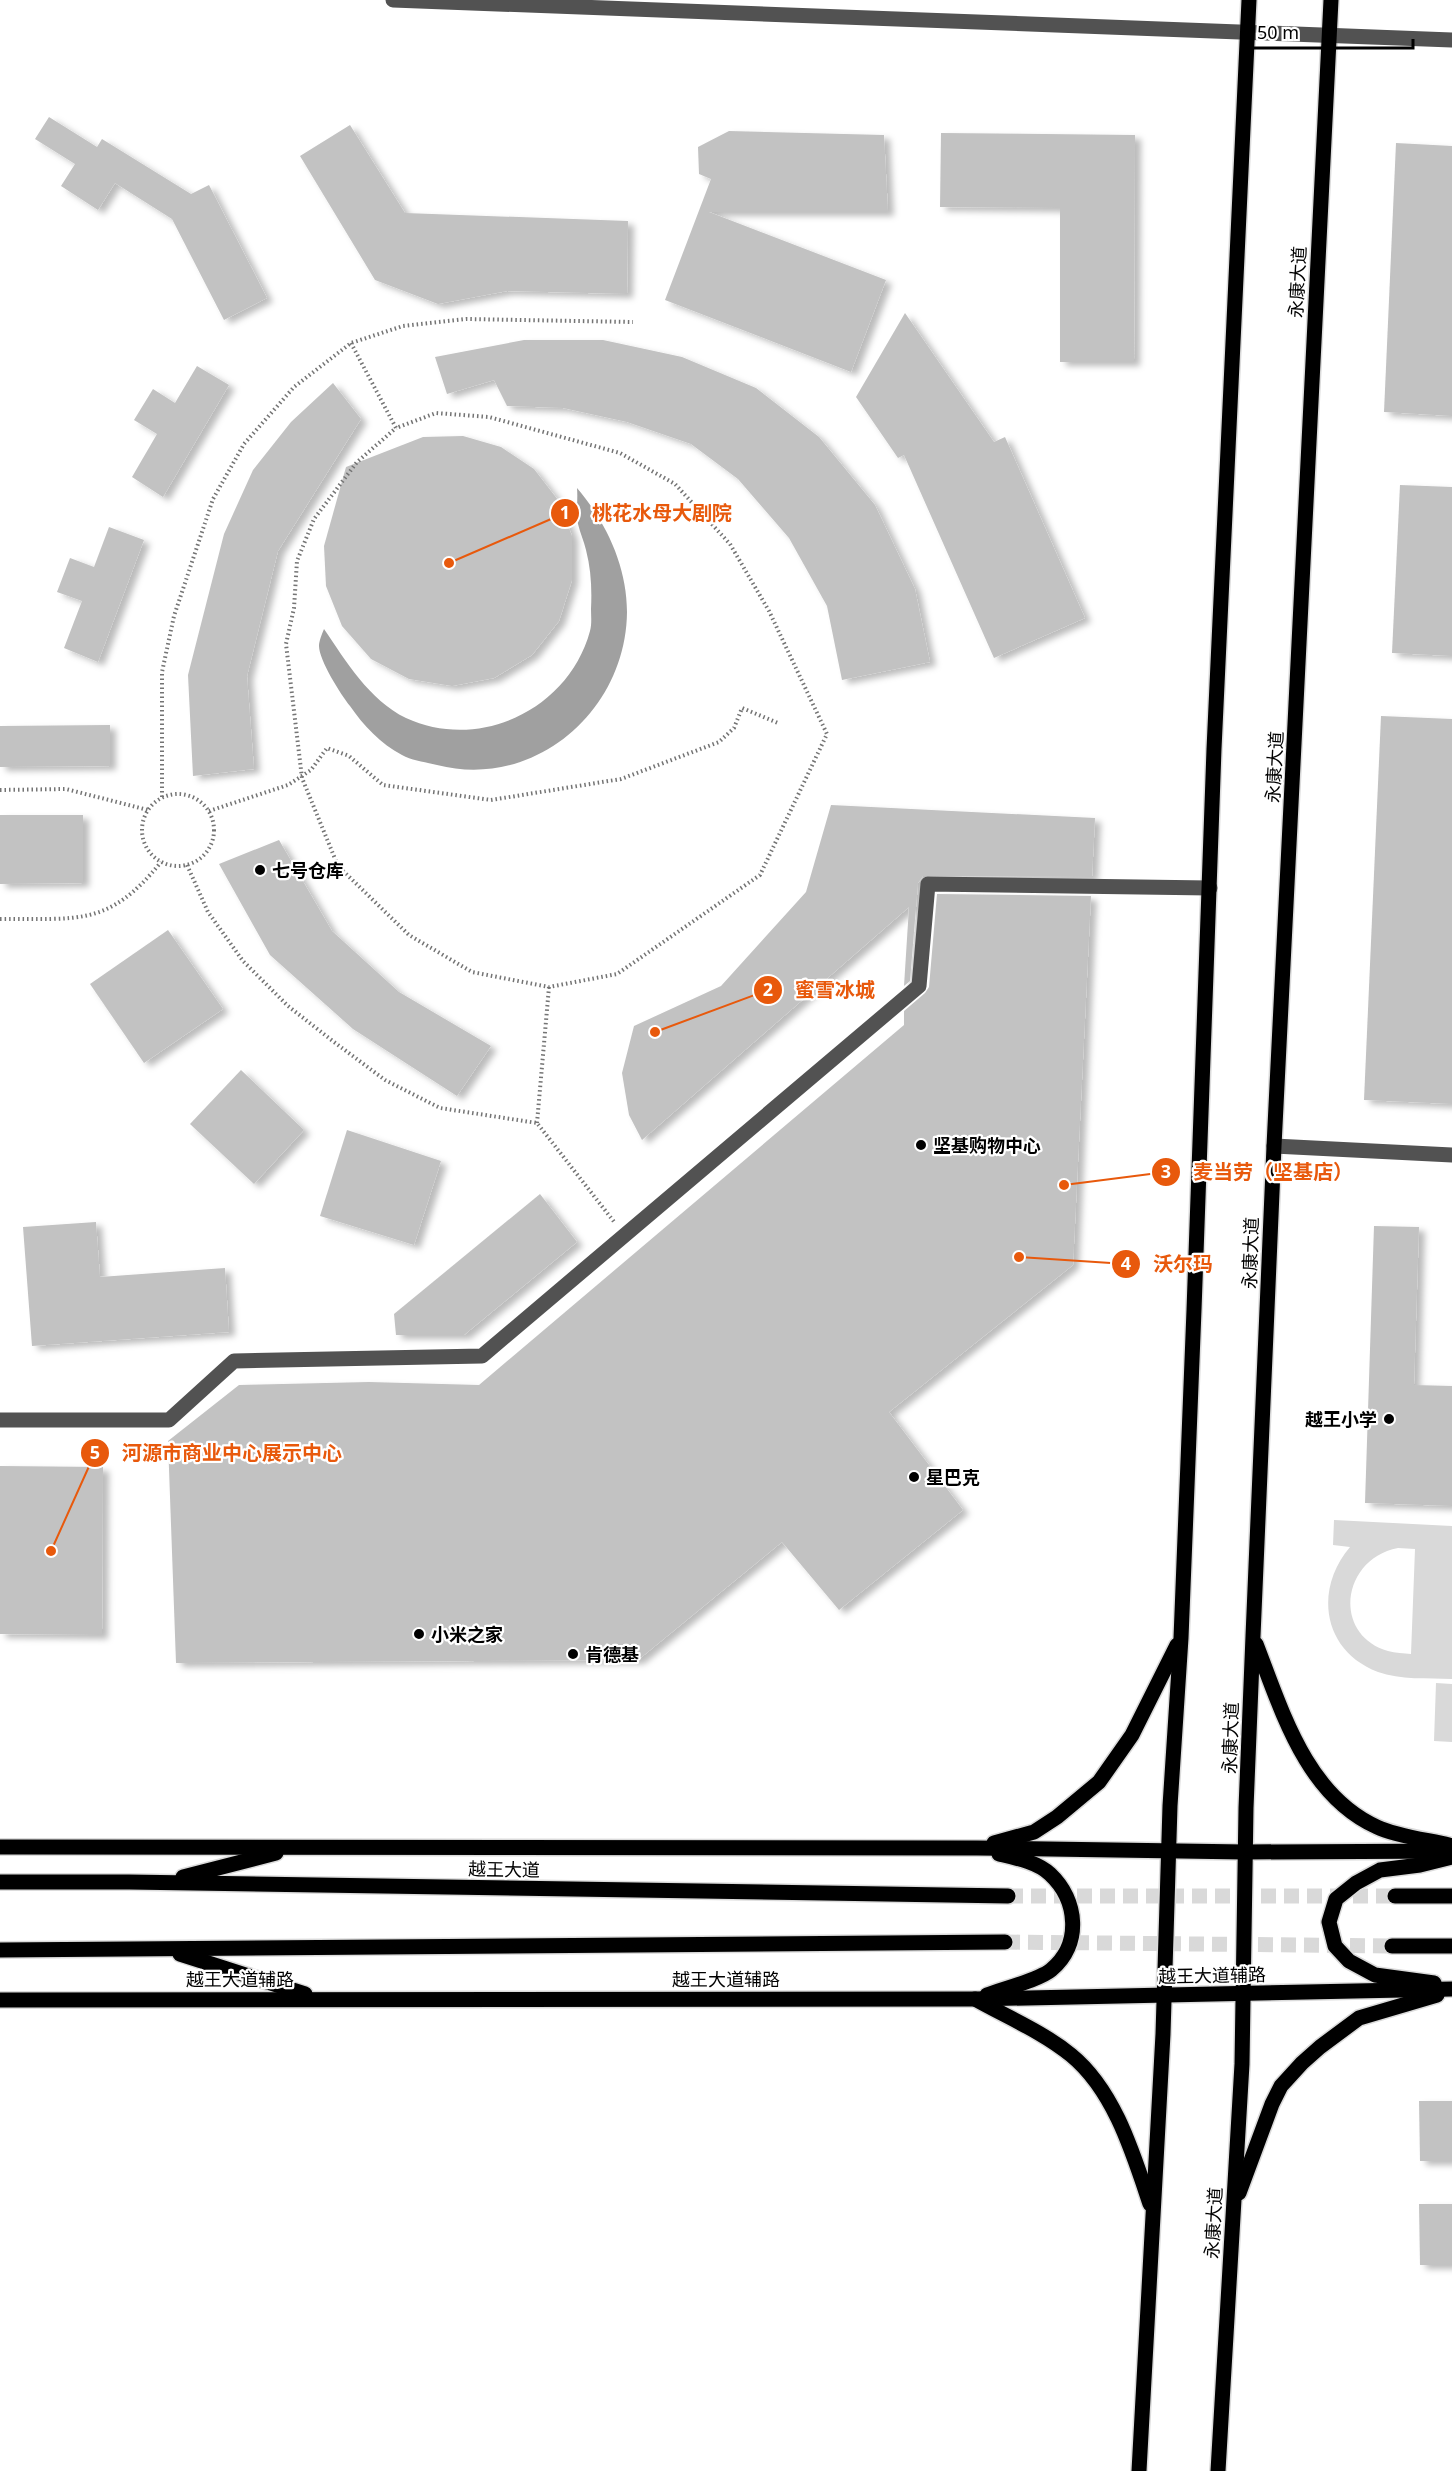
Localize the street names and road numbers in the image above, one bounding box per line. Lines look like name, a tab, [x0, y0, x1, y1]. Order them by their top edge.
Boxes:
street label: 永康大道	[1283, 245, 1311, 319]
street label: 永康大道	[1260, 730, 1288, 804]
street label: 永康大道	[1237, 1217, 1263, 1289]
street label: 永康大道	[1217, 1702, 1243, 1774]
street label: 越王大道	[468, 1856, 540, 1882]
street label: 越王大道辅路	[1158, 1962, 1266, 1988]
street label: 越王大道辅路	[186, 1967, 294, 1991]
street label: 越王大道辅路	[672, 1967, 780, 1991]
street label: 永康大道	[1199, 2186, 1227, 2260]

